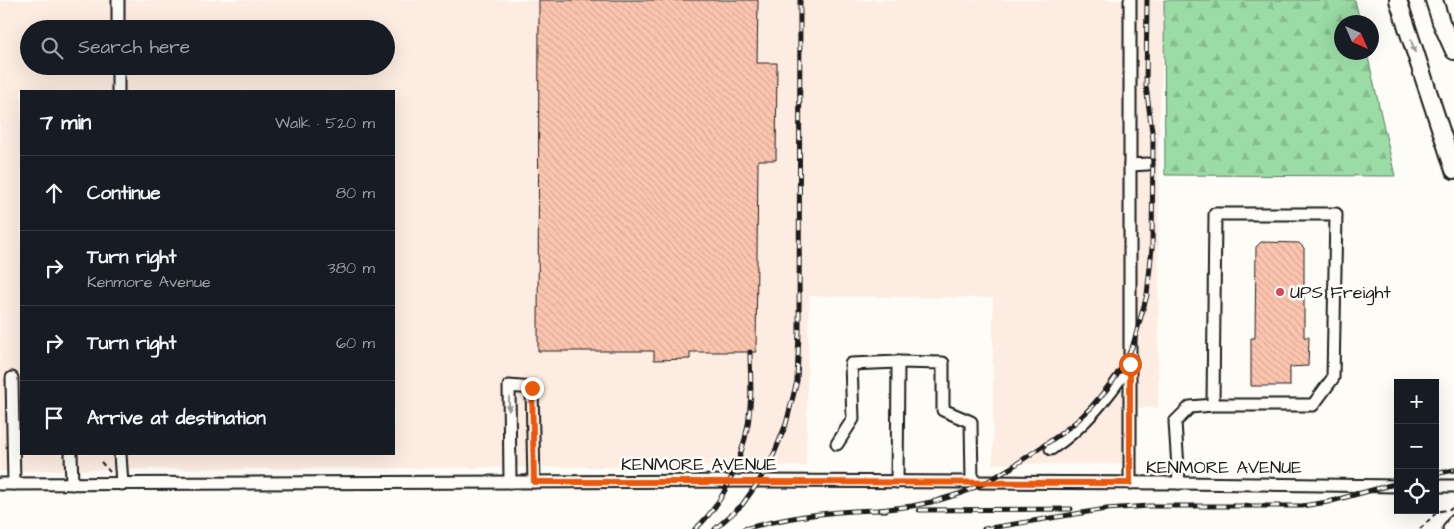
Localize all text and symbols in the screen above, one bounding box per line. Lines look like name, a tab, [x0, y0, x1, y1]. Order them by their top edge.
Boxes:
north arrow	[1334, 15, 1379, 60]
search box	[20, 20, 395, 75]
icon: search	[38, 34, 66, 62]
text: Search here	[78, 34, 190, 61]
one-way arrow	[1410, 39, 1417, 54]
text: 7 min	[40, 108, 91, 137]
text: Walk · 520 m	[275, 112, 375, 134]
icon: ahead	[40, 179, 68, 207]
text: Continue	[87, 180, 161, 207]
text: 80 m	[336, 182, 375, 204]
text: Turn right	[87, 244, 176, 271]
icon: right	[40, 254, 68, 282]
text: 380 m	[328, 257, 375, 279]
text: Kenmore Avenue	[87, 271, 211, 293]
place label: UPS Freight	[1290, 280, 1391, 306]
marker: UPS Freight	[1274, 286, 1286, 298]
icon: right	[40, 329, 68, 357]
text: Turn right	[87, 330, 176, 357]
text: 60 m	[336, 332, 375, 354]
route start	[1119, 353, 1142, 376]
route end	[521, 377, 544, 400]
map controls	[1394, 379, 1439, 514]
button: +	[1394, 379, 1439, 424]
one-way arrow	[505, 396, 513, 412]
icon: arrive	[40, 404, 68, 432]
text: Arrive at destination	[87, 405, 266, 432]
button: −	[1394, 424, 1439, 469]
street label: KENMORE AVENUE	[621, 452, 777, 477]
street label: KENMORE AVENUE	[1146, 455, 1302, 480]
button: locate	[1394, 469, 1439, 514]

